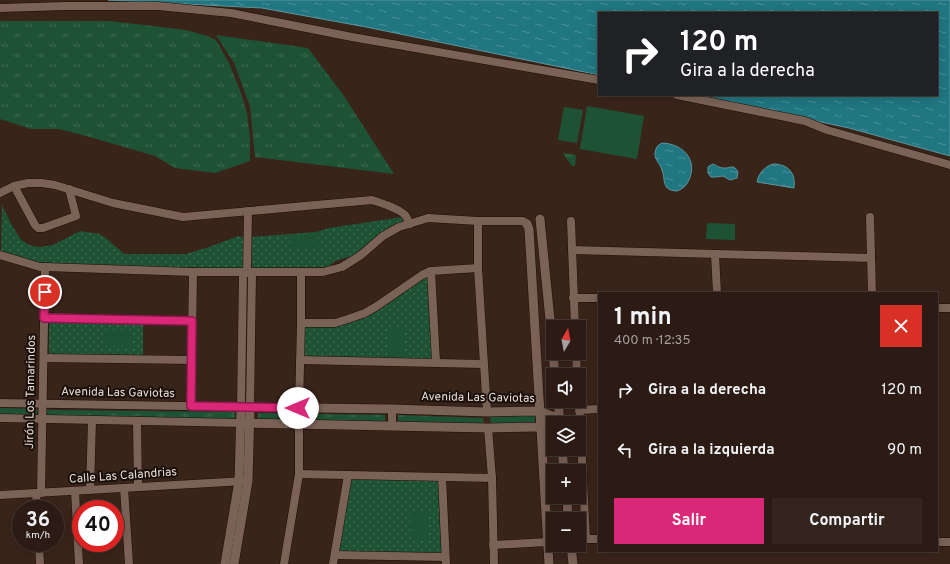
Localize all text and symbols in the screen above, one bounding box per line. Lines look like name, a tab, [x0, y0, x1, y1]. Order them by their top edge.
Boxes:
text: 120 m	[680, 25, 758, 61]
icon: right	[614, 28, 666, 80]
text: Gira a la derecha	[680, 60, 815, 83]
pin	[28, 275, 62, 309]
icon: arrive	[34, 281, 56, 303]
text: 1 min	[614, 303, 672, 333]
button: close	[880, 305, 922, 347]
north arrow	[546, 320, 586, 360]
map controls	[546, 320, 586, 552]
text: 400 m · 12:35	[614, 333, 690, 349]
street label: Jirón Los Tamarindos	[22, 335, 40, 449]
button: sound	[546, 368, 586, 408]
icon: right	[614, 379, 636, 401]
text: Gira a la derecha	[648, 381, 766, 400]
text: 120 m	[881, 381, 922, 400]
street label: Avenida Las Gaviotas	[61, 384, 175, 402]
position arrow	[277, 387, 319, 429]
street label: Avenida Las Gaviotas	[421, 389, 535, 407]
button: layers	[546, 416, 586, 456]
icon: left	[614, 439, 636, 461]
text: Gira a la izquierda	[648, 441, 775, 460]
text: 90 m	[887, 441, 922, 460]
street label: Calle Las Calandrias	[69, 464, 177, 488]
button: +	[546, 464, 586, 504]
button: Salir	[614, 498, 764, 544]
button: Compartir	[772, 498, 922, 544]
speed limit sign: 40	[72, 500, 124, 552]
text: 36	[26, 508, 50, 534]
button: −	[546, 512, 586, 552]
text: km/h	[26, 529, 50, 542]

